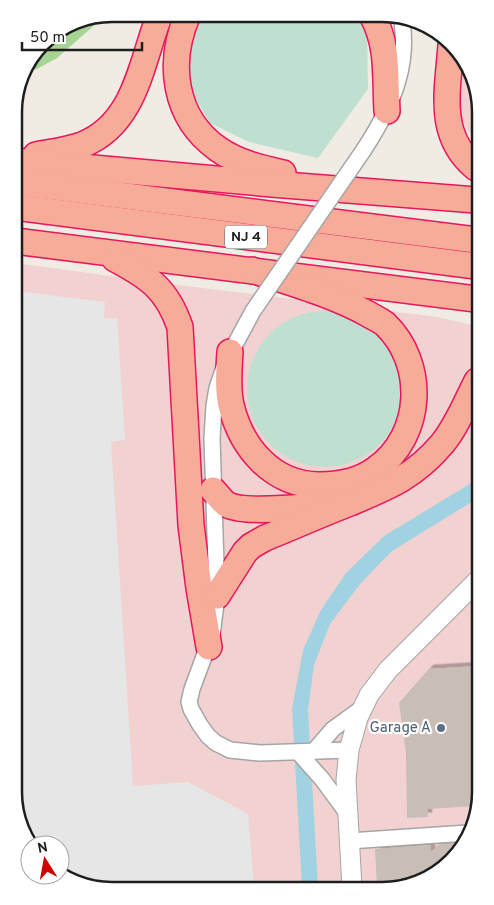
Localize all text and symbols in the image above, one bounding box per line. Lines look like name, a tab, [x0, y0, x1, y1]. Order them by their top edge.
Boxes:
scale bar	[22, 20, 142, 52]
text: 50 m	[30, 29, 65, 48]
road number: NJ 4	[225, 226, 267, 248]
place label: Garage A	[369, 719, 431, 738]
marker: Garage A	[435, 722, 447, 734]
north arrow	[20, 835, 70, 885]
text: N	[36, 839, 49, 858]

